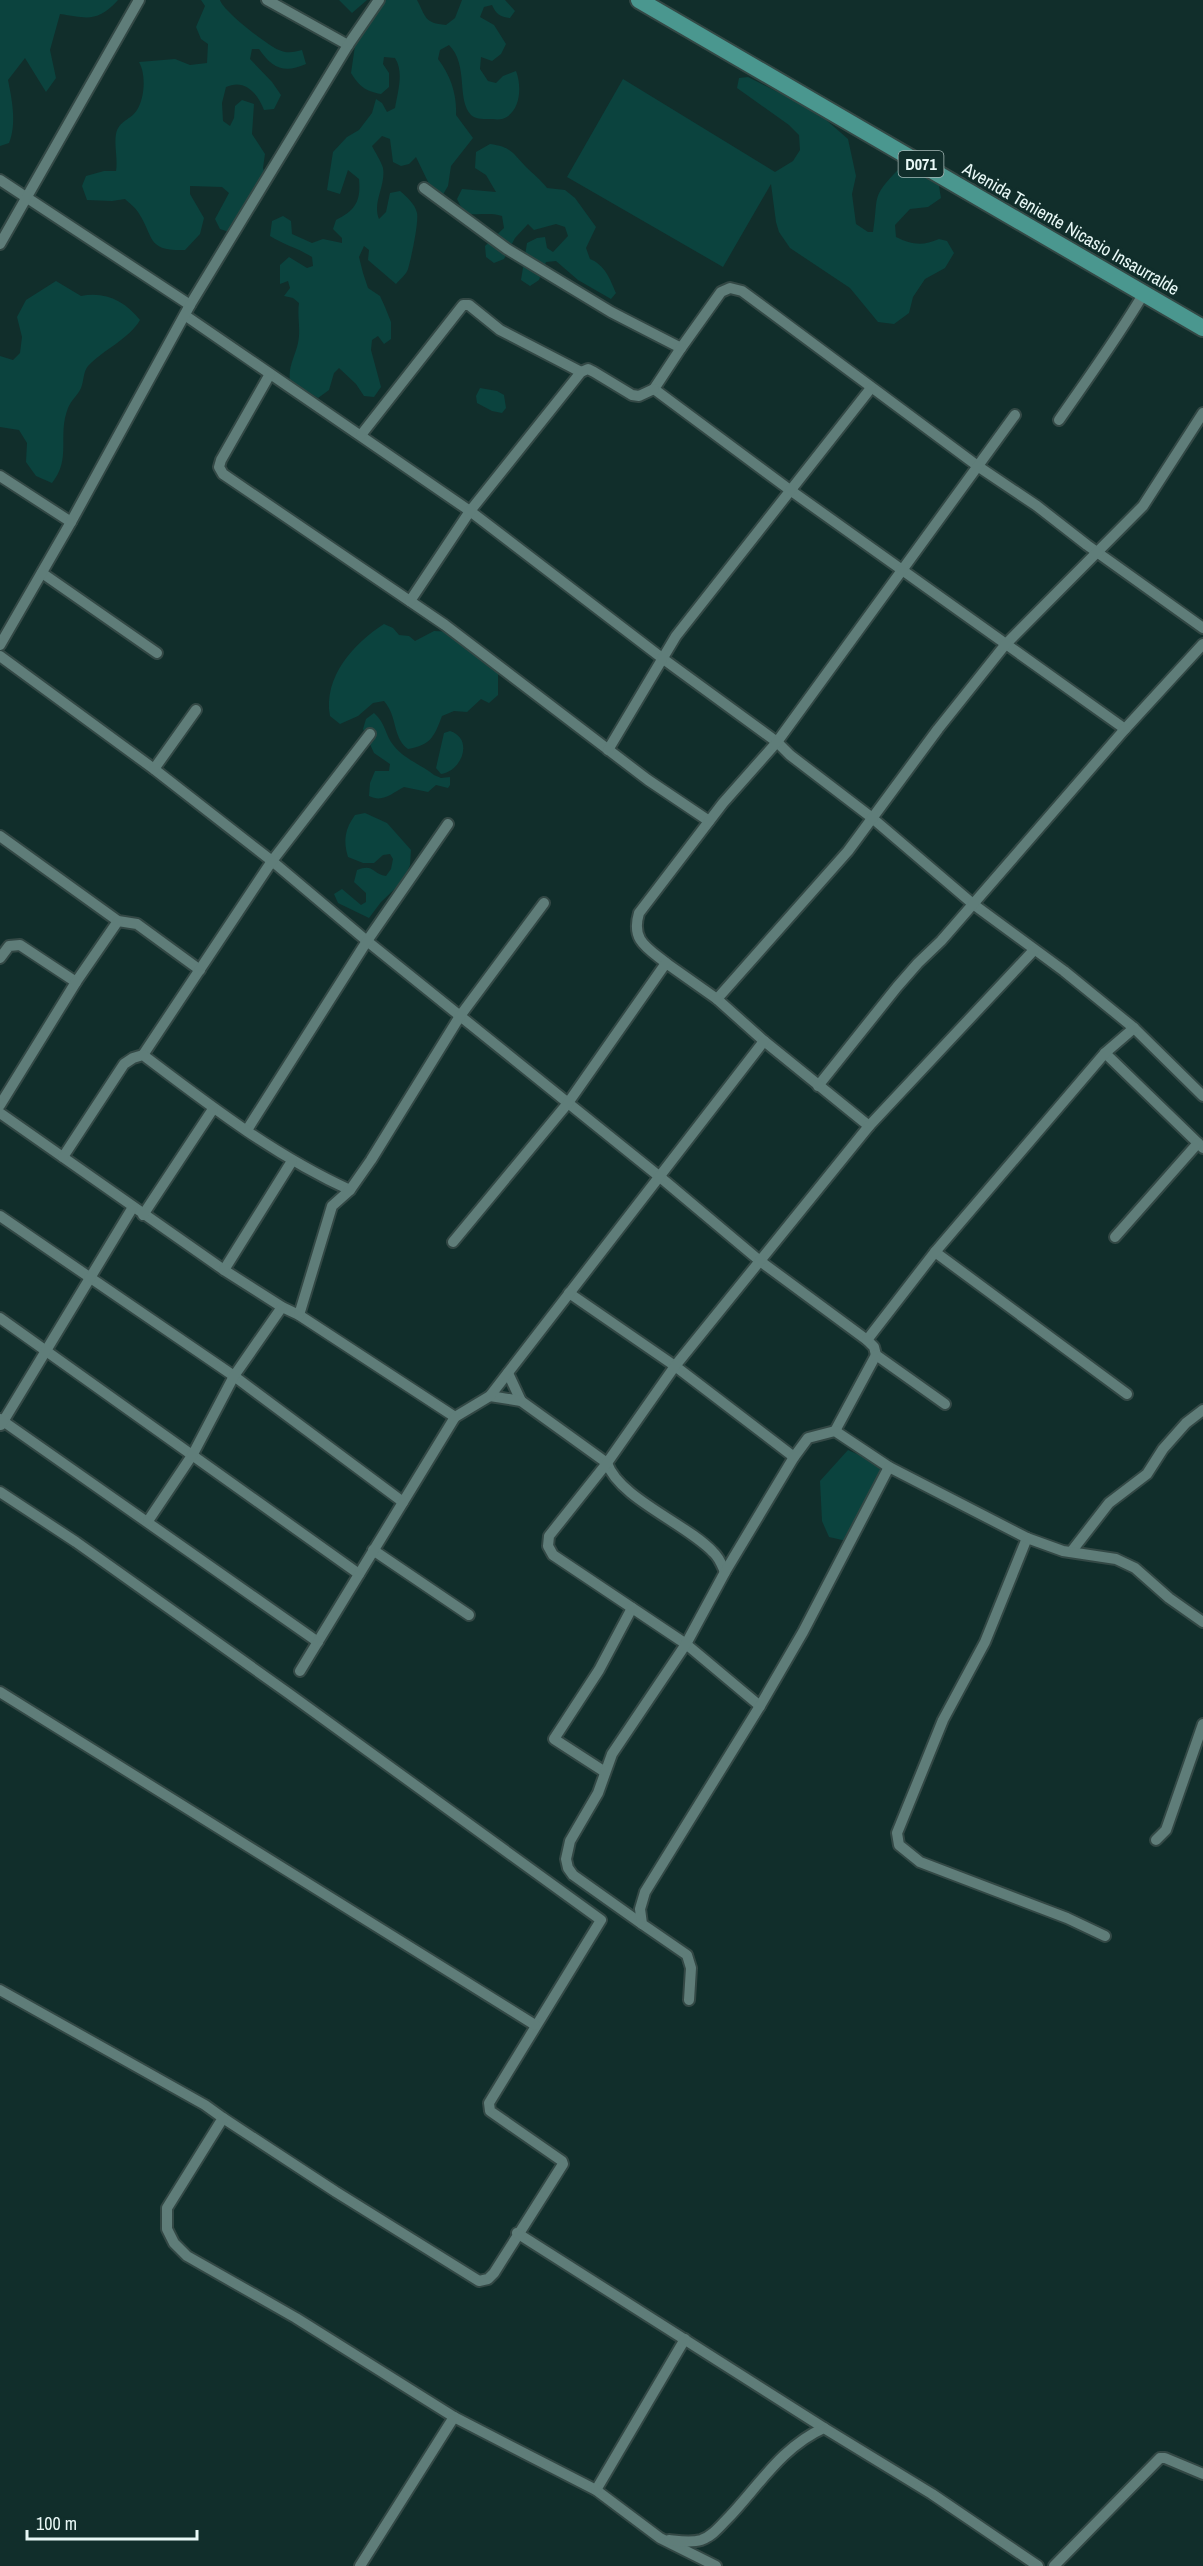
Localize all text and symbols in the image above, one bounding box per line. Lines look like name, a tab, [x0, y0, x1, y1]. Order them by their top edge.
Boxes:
road number: D071	[898, 151, 944, 177]
street label: Avenida Teniente Nicasio Insaurralde	[957, 156, 1184, 301]
scale bar	[27, 2503, 196, 2541]
text: 100 m	[36, 2511, 77, 2536]

